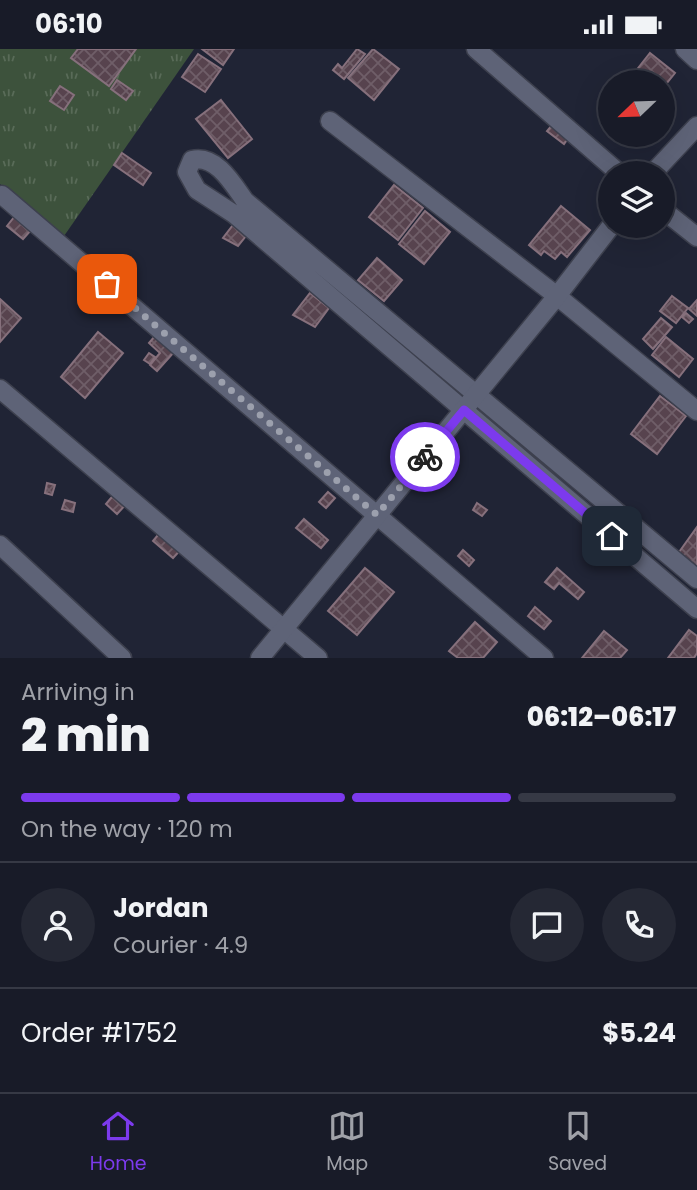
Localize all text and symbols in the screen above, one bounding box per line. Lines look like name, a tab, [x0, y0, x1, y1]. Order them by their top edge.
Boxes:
text: 06:10	[35, 6, 103, 42]
north arrow	[598, 70, 676, 147]
map controls	[598, 70, 675, 238]
button: layers	[598, 161, 675, 238]
pin	[77, 254, 137, 314]
icon: bag	[88, 265, 126, 303]
courier	[390, 422, 460, 492]
icon: bike	[406, 438, 444, 476]
pin	[582, 506, 642, 566]
icon: home	[593, 517, 631, 555]
text: Arriving in	[21, 676, 135, 708]
text: 06:12–06:17	[527, 699, 676, 735]
text: 2 min	[21, 703, 151, 767]
text: On the way · 120 m	[21, 813, 233, 845]
button: person	[21, 888, 95, 962]
button: chat	[510, 888, 584, 962]
button: phone	[602, 888, 676, 962]
text: Jordan	[113, 890, 209, 926]
text: Courier · 4.9	[113, 929, 248, 961]
text: Order #1752	[21, 1015, 177, 1051]
text: $5.24	[602, 1015, 676, 1051]
tab: Home	[90, 1107, 147, 1178]
tab: Map	[326, 1107, 368, 1178]
tab: Saved	[548, 1107, 607, 1178]

